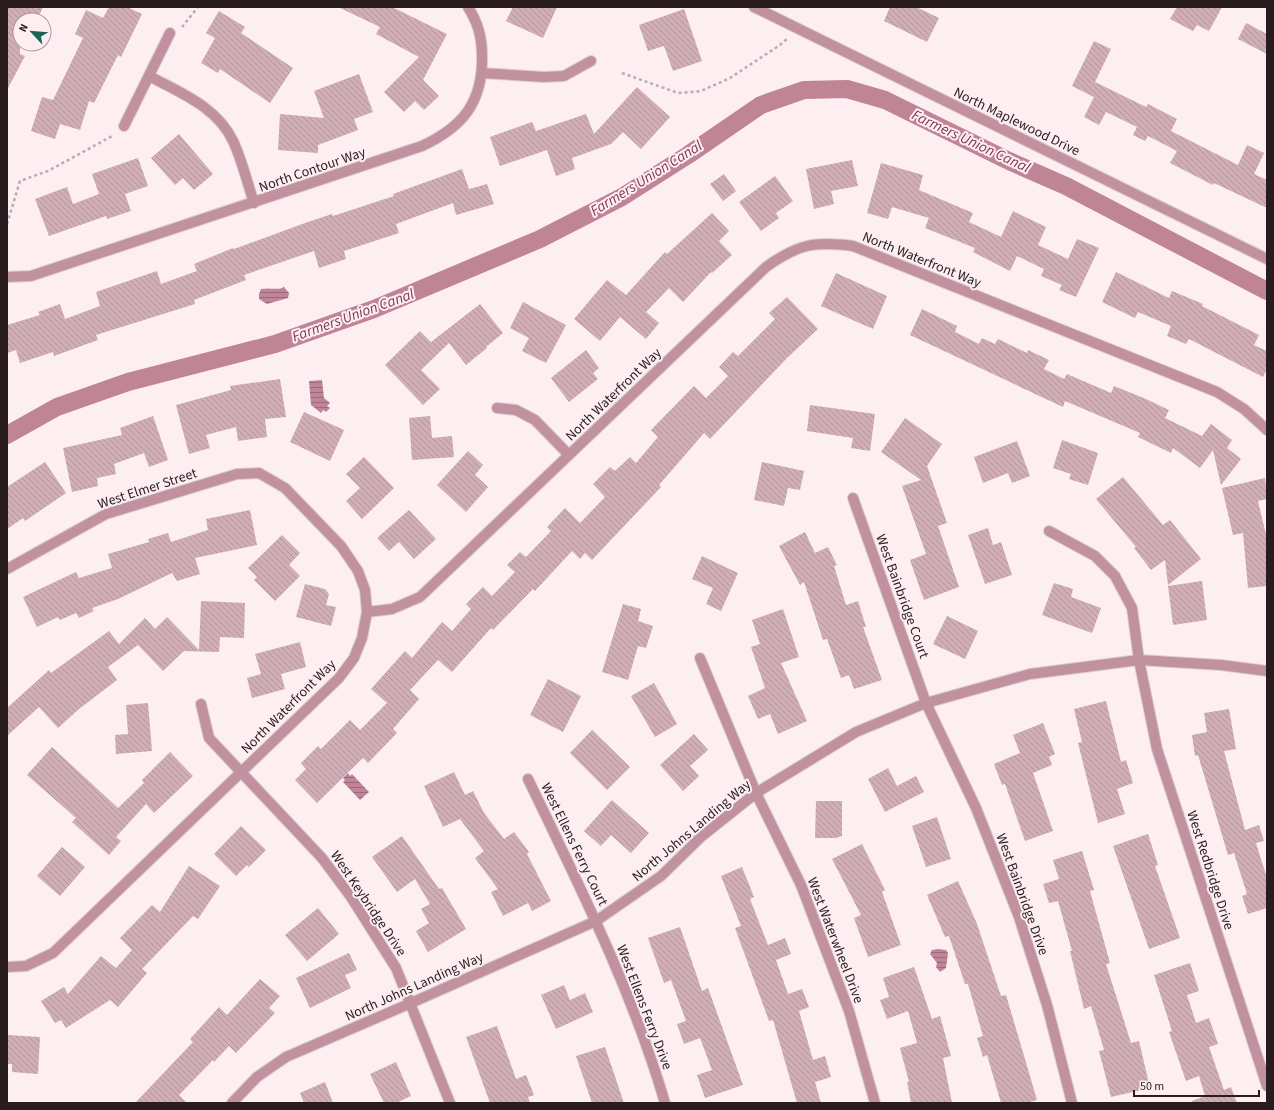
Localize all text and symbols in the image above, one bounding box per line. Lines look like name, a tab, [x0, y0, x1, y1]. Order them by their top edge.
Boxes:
north arrow	[12, 12, 52, 52]
text: N	[15, 21, 32, 34]
street label: North Maplewood Drive	[950, 83, 1083, 161]
water label: Farmers Union Canal	[908, 105, 1034, 178]
water label: Farmers Union Canal	[586, 135, 707, 221]
street label: North Contour Way	[256, 142, 369, 198]
street label: North Waterfront Way	[859, 227, 984, 293]
water label: Farmers Union Canal	[289, 284, 417, 347]
street label: North Waterfront Way	[561, 343, 667, 446]
street label: West Elmer Street	[95, 463, 200, 514]
street label: West Bainbridge Court	[870, 532, 934, 661]
street label: North Waterfront Way	[237, 655, 341, 759]
street label: North Johns Landing Way	[628, 775, 756, 886]
street label: West Ellens Ferry Court	[536, 780, 613, 910]
street label: West Redbridge Drive	[1181, 808, 1239, 933]
street label: West Bainbridge Drive	[991, 831, 1053, 958]
street label: West Keybridge Drive	[325, 847, 411, 960]
street label: West Waterwheel Drive	[802, 874, 868, 1006]
street label: West Ellens Ferry Drive	[611, 942, 677, 1073]
street label: North Johns Landing Way	[342, 947, 487, 1026]
scale bar	[1134, 1072, 1259, 1098]
text: 50 m	[1140, 1078, 1164, 1095]

